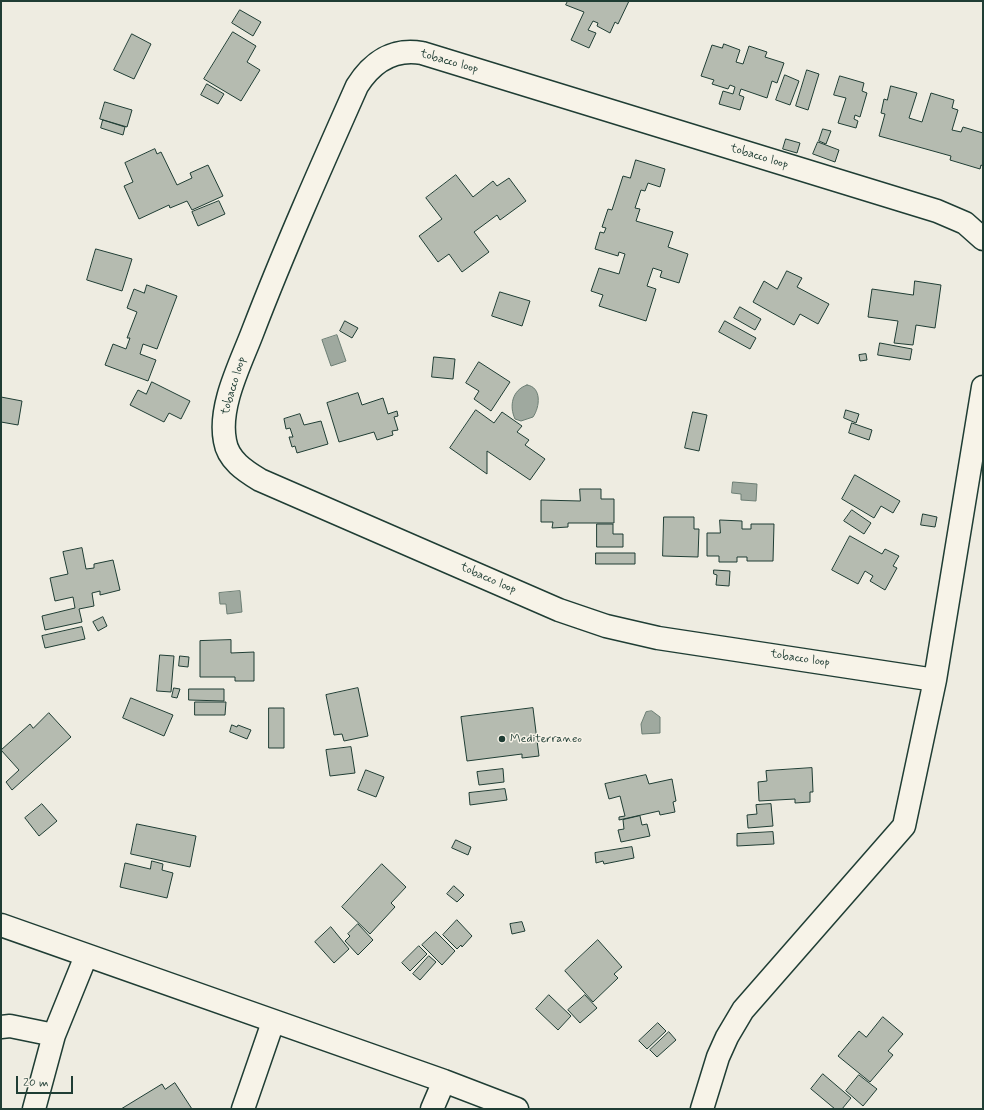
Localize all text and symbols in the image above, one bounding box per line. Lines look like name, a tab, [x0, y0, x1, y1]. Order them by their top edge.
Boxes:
street label: tobacco loop	[418, 47, 480, 77]
street label: tobacco loop	[728, 141, 790, 173]
street label: tobacco loop	[218, 355, 250, 417]
street label: tobacco loop	[458, 560, 518, 598]
street label: tobacco loop	[769, 647, 831, 671]
place label: Mediterraneo	[510, 732, 582, 746]
marker: Mediterraneo	[497, 734, 507, 744]
scale bar	[18, 1068, 75, 1094]
text: 20 m	[23, 1075, 49, 1091]

